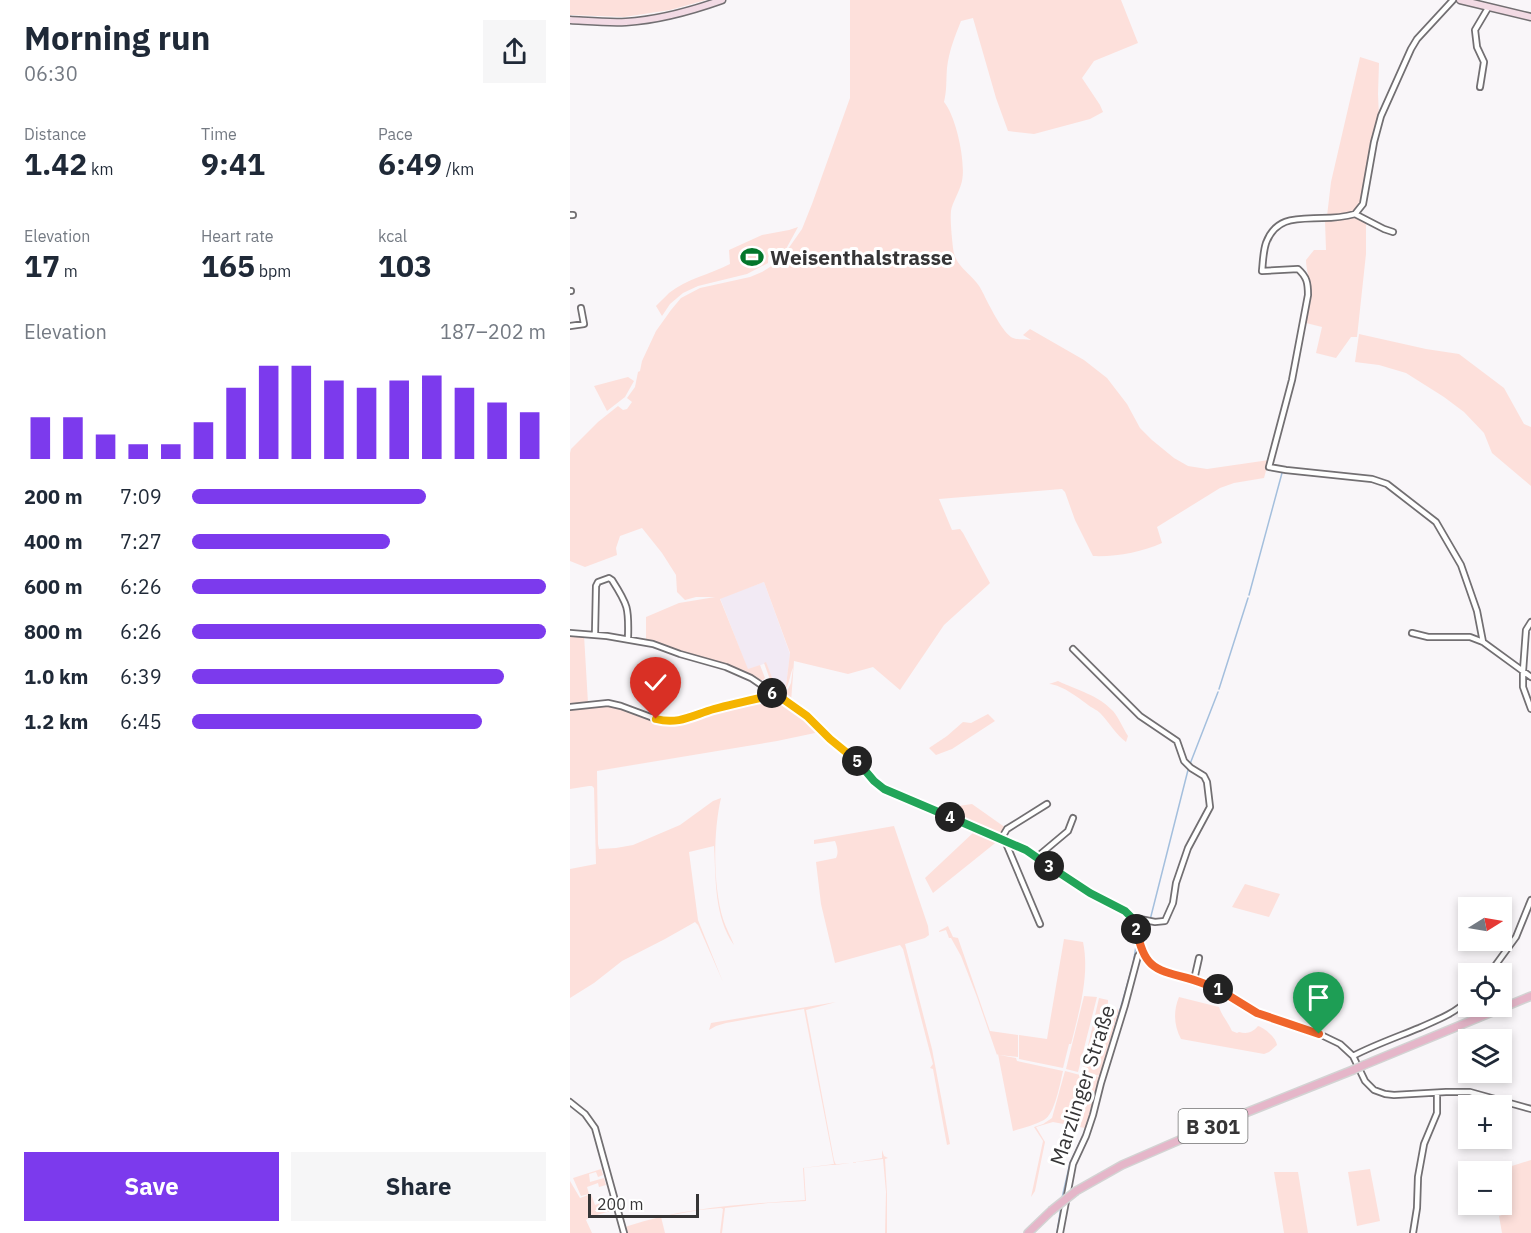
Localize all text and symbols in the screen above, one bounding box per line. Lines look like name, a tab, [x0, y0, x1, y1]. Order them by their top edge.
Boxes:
text: Morning run	[24, 16, 210, 59]
button: share	[483, 20, 546, 83]
text: 06:30	[24, 60, 78, 87]
text: Distance	[24, 124, 86, 144]
text: Time	[201, 124, 237, 144]
text: Pace	[378, 124, 413, 144]
text: 1.42	[24, 144, 87, 183]
text: 9:41	[201, 144, 265, 183]
text: 6:49	[378, 144, 442, 183]
text: km	[87, 159, 114, 179]
text: /km	[442, 159, 474, 179]
text: Elevation	[24, 226, 90, 246]
text: Heart rate	[201, 226, 274, 246]
text: kcal	[378, 226, 407, 246]
place label: Weisenthalstrasse	[770, 243, 953, 271]
sports icon: Weisenthalstrasse	[739, 244, 765, 270]
text: 17	[24, 246, 60, 285]
text: 165	[201, 246, 255, 285]
text: 103	[378, 246, 432, 285]
text: m	[60, 261, 78, 281]
text: bpm	[255, 261, 291, 281]
text: Elevation	[24, 318, 107, 345]
text: 187–202 m	[440, 318, 546, 345]
text: 200 m	[24, 483, 83, 510]
text: 7:09	[120, 483, 162, 510]
text: 400 m	[24, 528, 83, 555]
text: 7:27	[120, 528, 162, 555]
text: 600 m	[24, 573, 83, 600]
text: 6:26	[120, 573, 162, 600]
text: 800 m	[24, 618, 83, 645]
text: 6:26	[120, 618, 162, 645]
pin	[630, 657, 681, 719]
text: 1.0 km	[24, 663, 88, 690]
text: 6:39	[120, 663, 162, 690]
icon: check	[639, 666, 672, 699]
pin: 6	[757, 678, 787, 708]
text: 6	[767, 683, 777, 703]
text: 1.2 km	[24, 708, 88, 735]
text: 6:45	[120, 708, 162, 735]
pin: 5	[842, 746, 872, 776]
text: 5	[852, 751, 862, 771]
pin: 4	[935, 802, 965, 832]
text: 4	[945, 807, 955, 827]
pin: 3	[1034, 851, 1064, 881]
text: 3	[1044, 856, 1054, 876]
north arrow	[1458, 897, 1512, 951]
map controls	[1458, 897, 1512, 1215]
pin: 2	[1121, 914, 1151, 944]
text: 2	[1131, 919, 1141, 939]
button: locate	[1458, 963, 1512, 1017]
pin	[1293, 972, 1344, 1034]
pin: 1	[1203, 974, 1233, 1004]
text: 1	[1213, 979, 1223, 999]
icon: arrive	[1302, 981, 1335, 1014]
street label: Marzlinger Straße	[1043, 1001, 1121, 1169]
button: layers	[1458, 1029, 1512, 1083]
button: +	[1458, 1095, 1512, 1149]
road number: B 301	[1178, 1109, 1248, 1143]
button: Save	[24, 1152, 279, 1221]
button: Share	[291, 1152, 546, 1221]
button: −	[1458, 1161, 1512, 1215]
scale bar	[588, 1191, 699, 1218]
text: 200 m	[597, 1194, 644, 1214]

